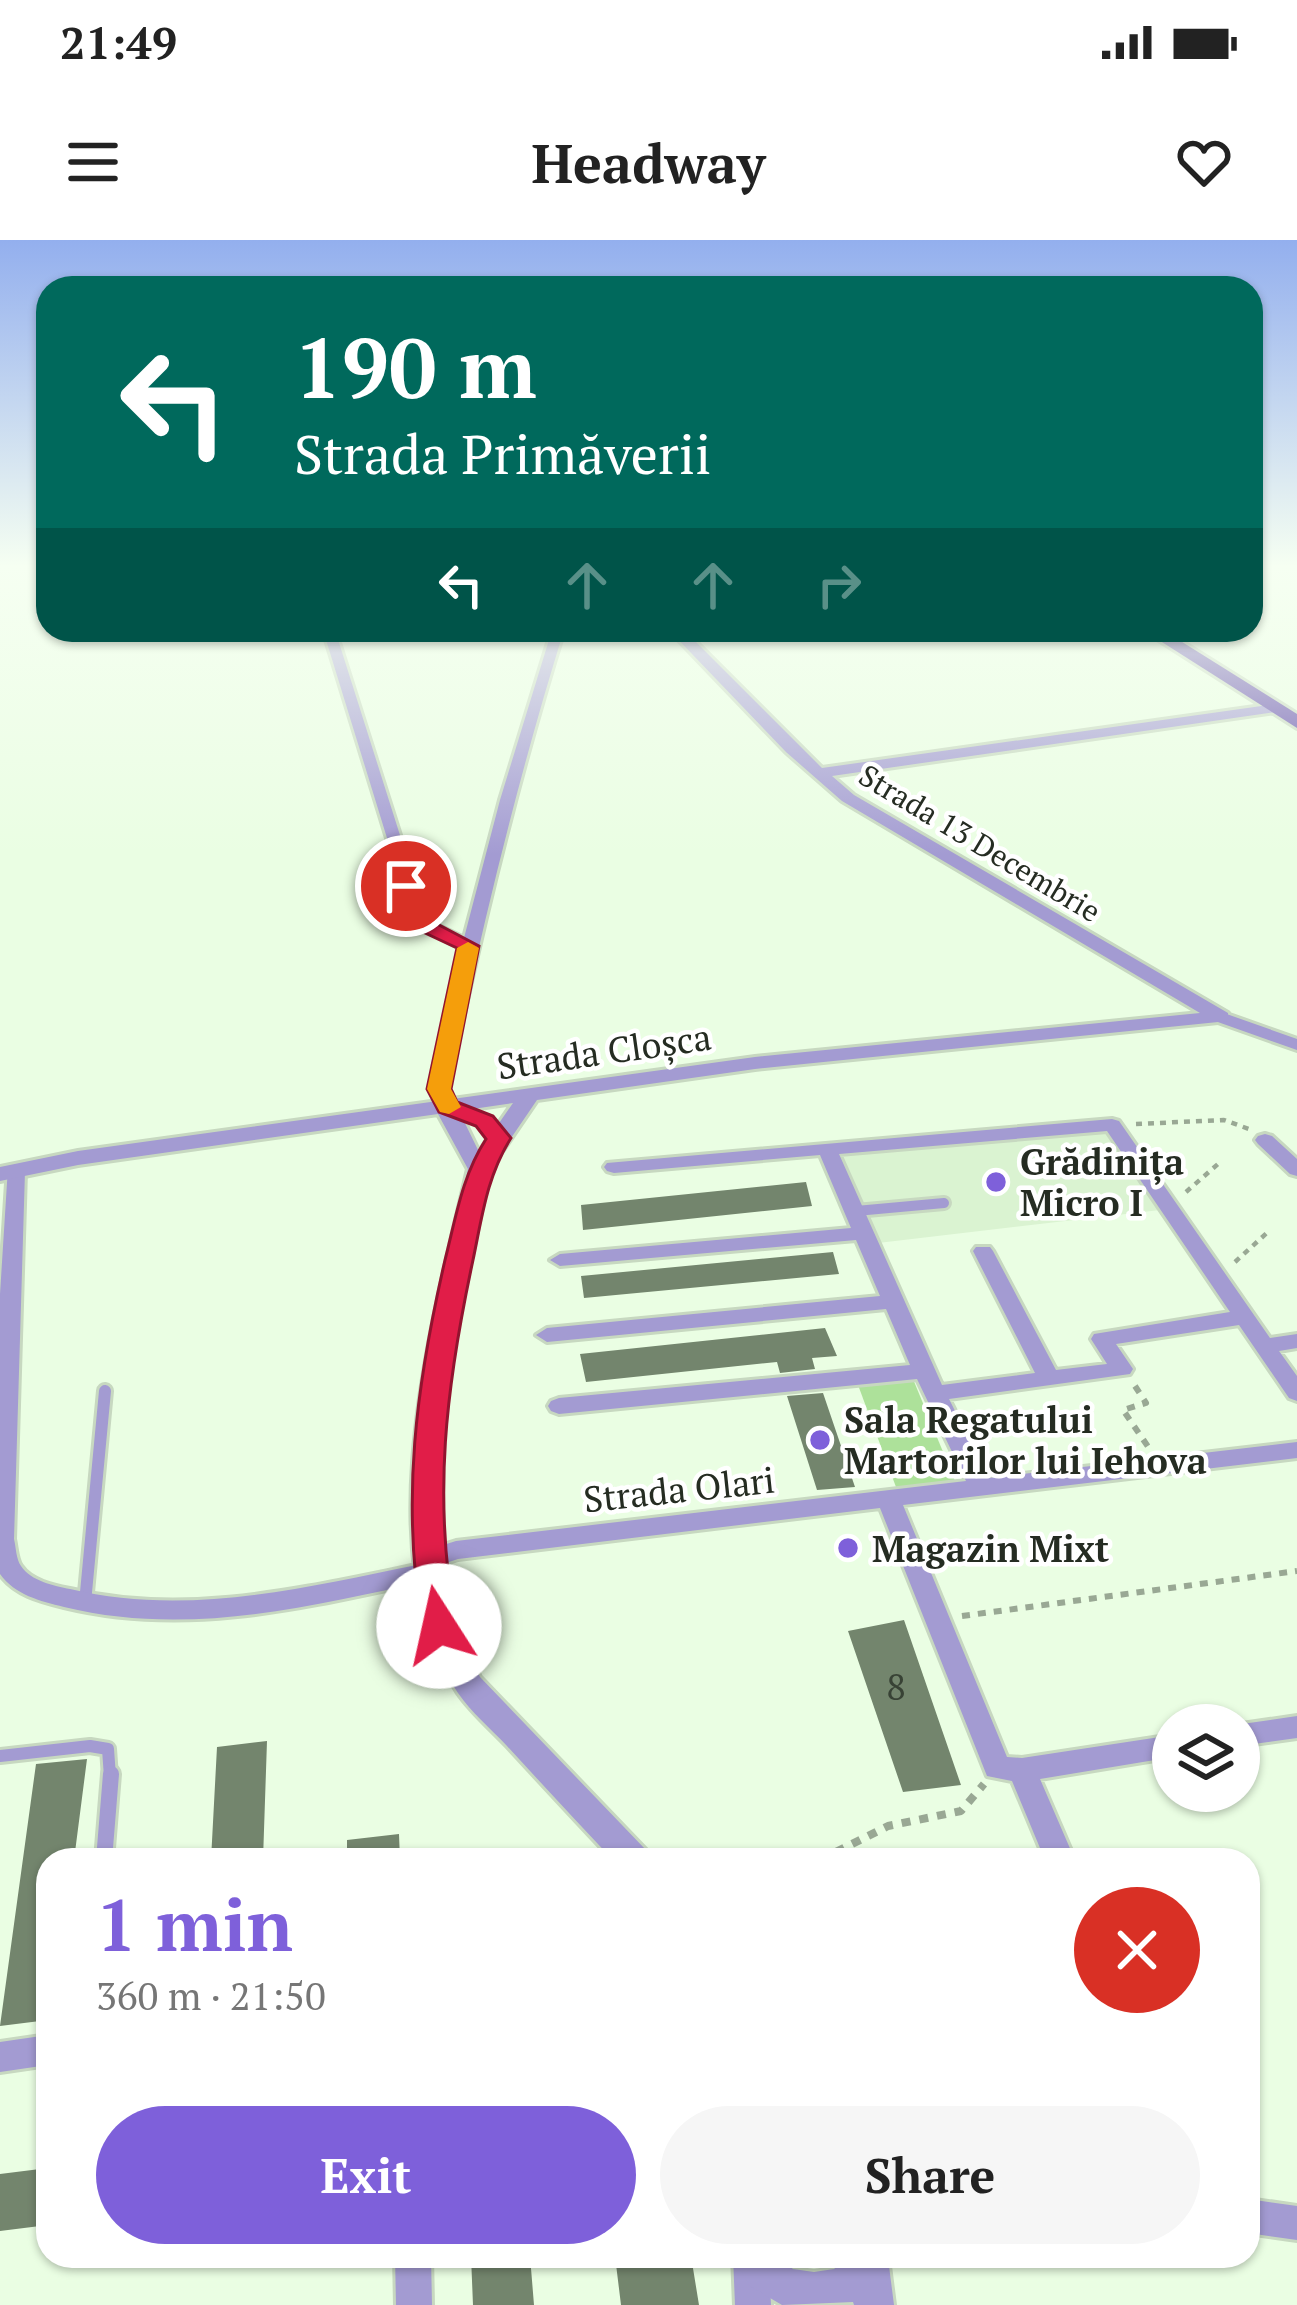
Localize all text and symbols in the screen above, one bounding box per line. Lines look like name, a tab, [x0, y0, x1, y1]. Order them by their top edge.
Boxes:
text: 21:49	[60, 12, 177, 72]
text: Headway	[532, 127, 765, 198]
icon: menu	[60, 129, 126, 195]
icon: heart	[1171, 129, 1237, 195]
text: 190 m	[294, 311, 537, 422]
icon: left	[96, 324, 252, 480]
text: Strada Primăverii	[294, 418, 711, 489]
icon: left	[428, 552, 494, 618]
icon: ahead	[554, 552, 620, 618]
icon: ahead	[680, 552, 746, 618]
icon: right	[806, 552, 872, 618]
street label: Strada 13 Decembrie	[852, 755, 1108, 931]
pin	[355, 835, 457, 937]
icon: arrive	[373, 853, 439, 919]
street label: Strada Cloșca	[494, 1013, 714, 1089]
place label: Grădinița Micro I	[1020, 1138, 1184, 1226]
marker: Grădinița Micro I	[983, 1169, 1009, 1195]
place label: Sala Regatului Martorilor lui Iehova	[844, 1396, 1207, 1484]
marker: Sala Regatului Martorilor lui Iehova	[807, 1427, 833, 1453]
street label: Strada Olari	[581, 1456, 777, 1522]
place label: Magazin Mixt	[872, 1525, 1109, 1572]
marker: Magazin Mixt	[835, 1535, 861, 1561]
position arrow	[376, 1563, 502, 1689]
house number: 8	[886, 1663, 906, 1710]
map controls	[1152, 1704, 1260, 1812]
button: layers	[1152, 1704, 1260, 1812]
text: 1 min	[96, 1876, 293, 1972]
button: close	[1074, 1887, 1200, 2013]
text: 360 m · 21:50	[96, 1969, 326, 2021]
button: Exit	[96, 2106, 636, 2244]
button: Share	[660, 2106, 1200, 2244]

